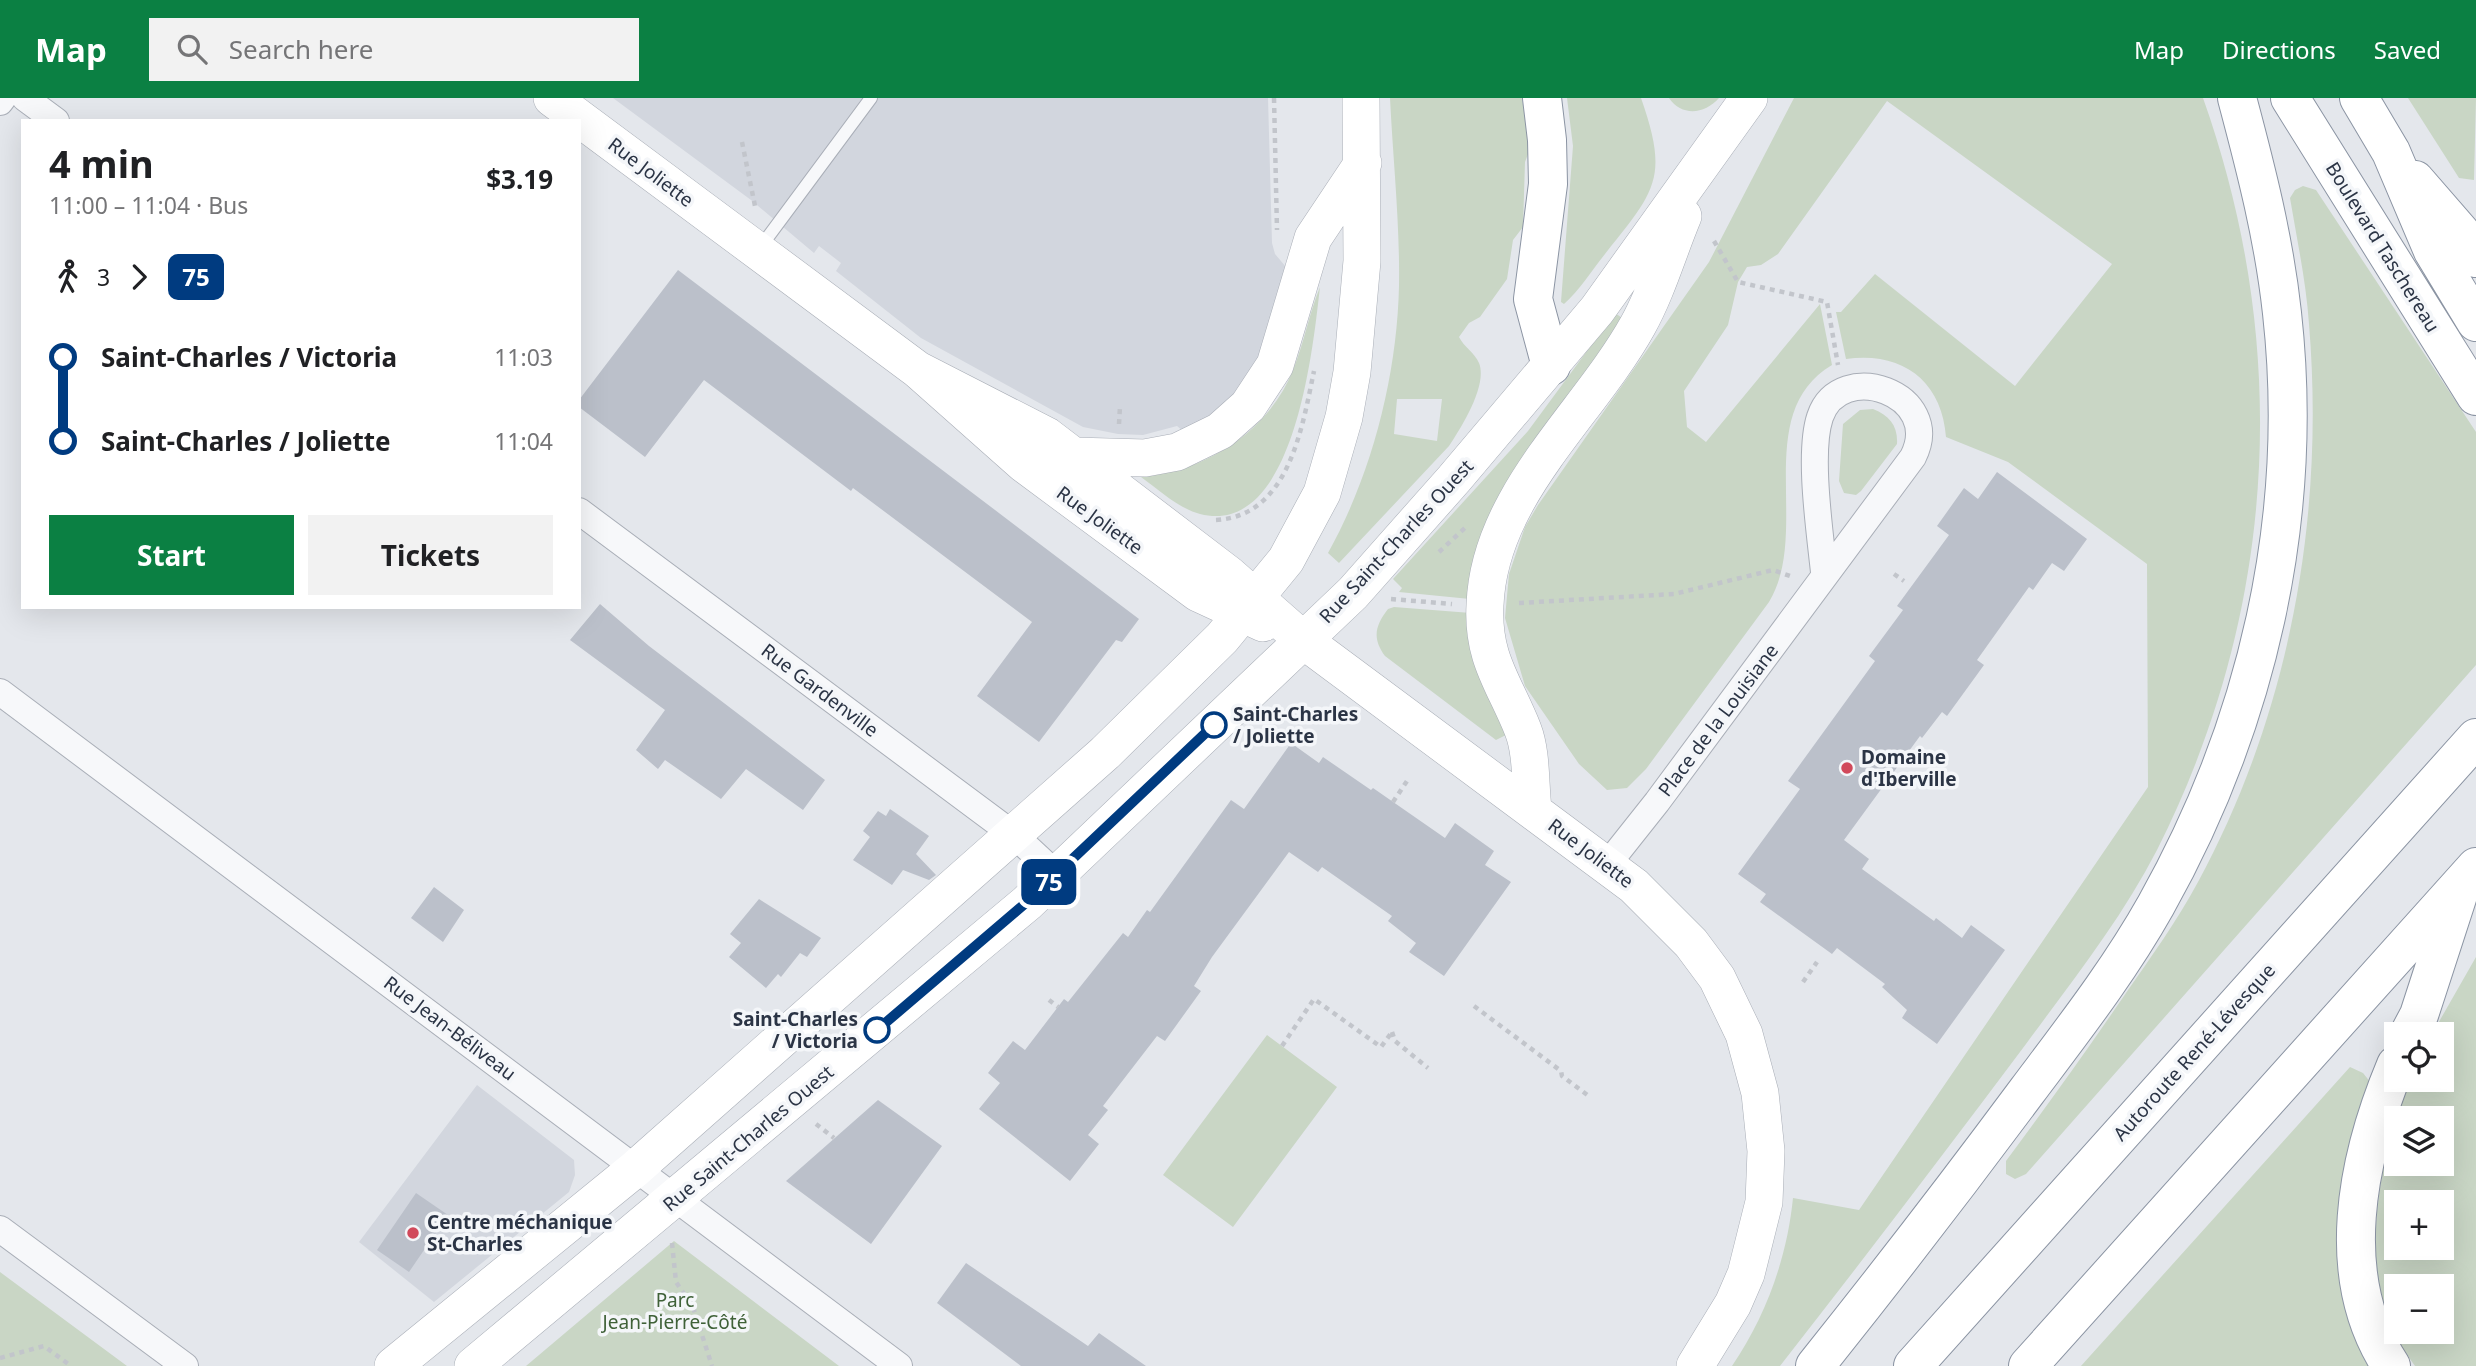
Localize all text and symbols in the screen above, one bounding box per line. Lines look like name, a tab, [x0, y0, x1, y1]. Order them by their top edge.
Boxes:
search box	[149, 18, 639, 81]
text: Map	[35, 27, 107, 72]
icon: search	[173, 30, 211, 68]
text: Search here	[229, 31, 373, 67]
text: Map	[2134, 33, 2184, 66]
text: Directions	[2222, 33, 2336, 66]
text: Saved	[2374, 33, 2441, 66]
street label: Rue Joliette	[603, 131, 699, 213]
text: 4 min	[49, 137, 154, 189]
street label: Boulevard Taschereau	[2320, 157, 2446, 337]
text: $3.19	[486, 161, 553, 197]
text: 11:00 – 11:04 · Bus	[49, 189, 248, 221]
icon: walk	[49, 258, 87, 296]
icon: forward	[120, 258, 158, 296]
text: 75	[182, 260, 210, 293]
text: 3	[97, 261, 110, 293]
text: Saint-Charles / Victoria	[101, 339, 397, 375]
text: 11:03	[494, 341, 553, 373]
text: Saint-Charles / Joliette	[101, 423, 391, 459]
text: 11:04	[494, 425, 553, 457]
street label: Rue Saint-Charles Ouest	[1313, 453, 1479, 629]
street label: Rue Joliette	[1052, 480, 1148, 560]
button: Start	[49, 515, 294, 595]
button: Tickets	[308, 515, 553, 595]
street label: Rue Gardenville	[756, 637, 884, 743]
street label: Place de la Louisiane	[1652, 638, 1784, 802]
place label: Saint-Charles / Joliette	[1233, 701, 1358, 749]
marker: Saint-Charles / Joliette	[1201, 712, 1227, 738]
place label: Domaine d'Iberville	[1861, 744, 1957, 792]
marker: Domaine d'Iberville	[1839, 760, 1855, 776]
street label: Rue Joliette	[1543, 812, 1639, 894]
line badge: 75	[1018, 859, 1080, 905]
text: 75	[1035, 865, 1063, 898]
street label: Autoroute René-Lévesque	[2107, 958, 2281, 1146]
street label: Rue Jean-Béliveau	[379, 970, 521, 1086]
place label: Saint-Charles / Victoria	[733, 1006, 858, 1054]
marker: Saint-Charles / Victoria	[864, 1017, 890, 1043]
map controls	[2384, 1022, 2454, 1344]
button: locate	[2384, 1022, 2454, 1092]
street label: Rue Saint-Charles Ouest	[657, 1059, 839, 1217]
button: layers	[2384, 1106, 2454, 1176]
button: +	[2384, 1190, 2454, 1260]
place label: Centre méchanique St-Charles	[427, 1209, 613, 1257]
marker: Centre méchanique St-Charles	[405, 1225, 421, 1241]
button: −	[2384, 1274, 2454, 1344]
park label: Parc Jean-Pierre-Côté	[601, 1287, 747, 1335]

